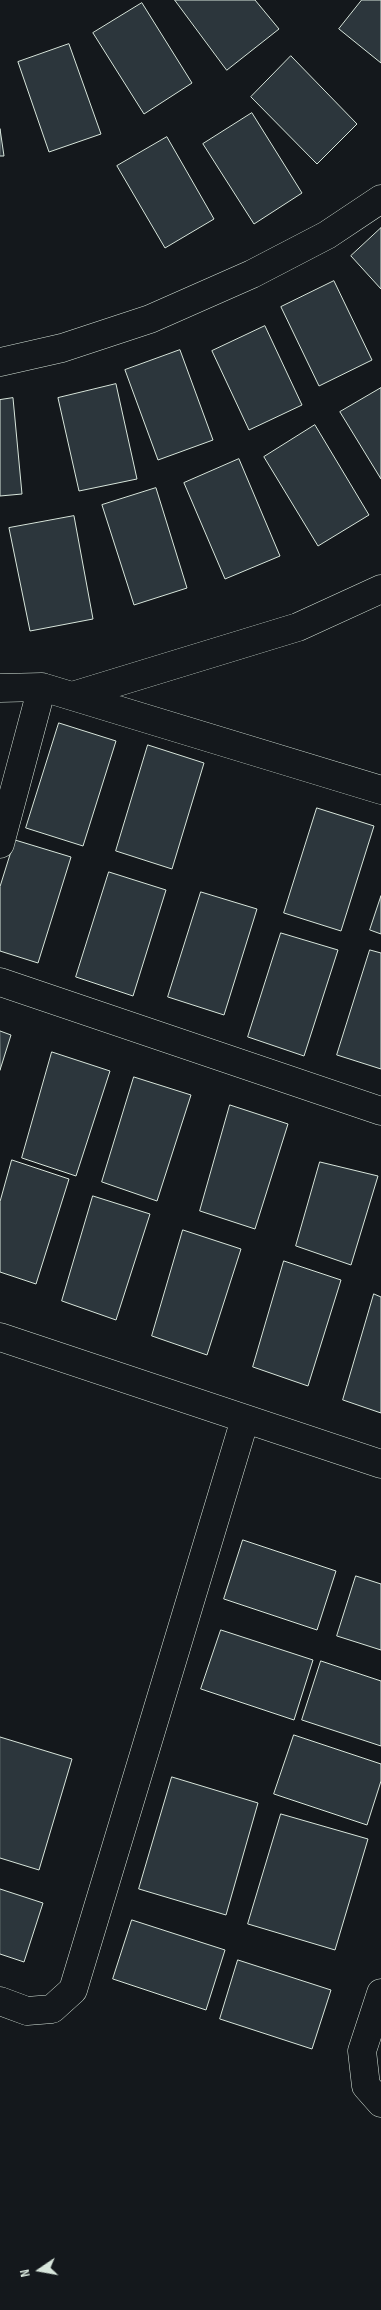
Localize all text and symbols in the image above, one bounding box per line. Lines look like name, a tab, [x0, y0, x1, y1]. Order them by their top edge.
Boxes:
north arrow	[15, 2245, 65, 2295]
text: N	[16, 2268, 34, 2279]

